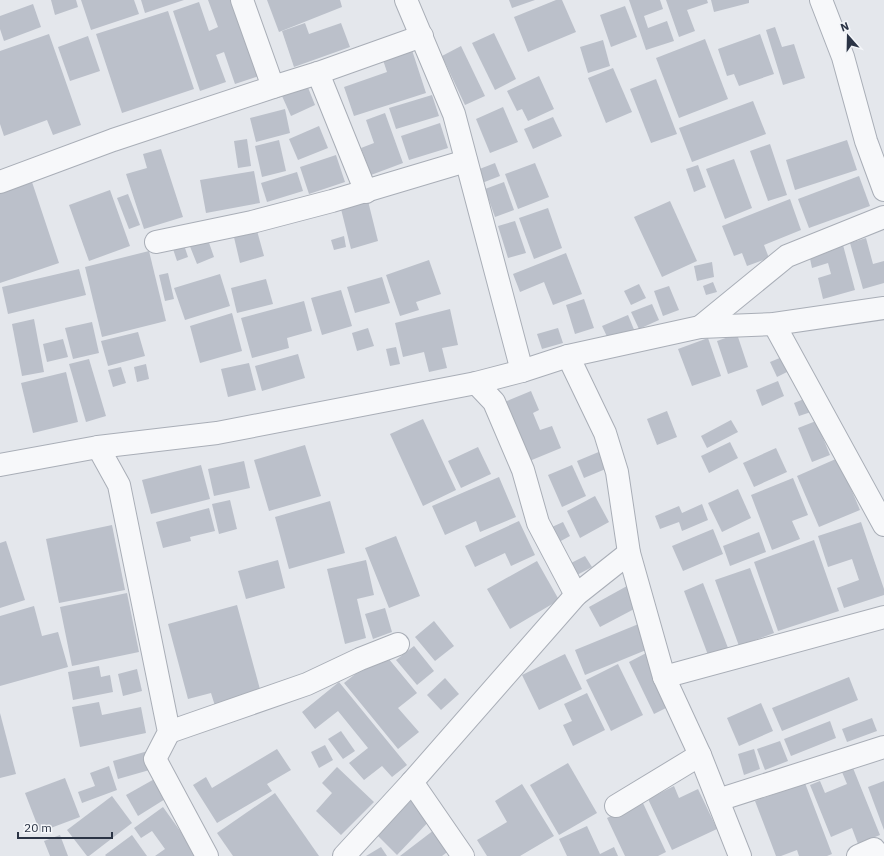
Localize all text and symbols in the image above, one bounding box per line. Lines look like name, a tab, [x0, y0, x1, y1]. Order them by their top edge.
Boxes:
north arrow	[828, 16, 868, 56]
text: N	[838, 19, 851, 35]
scale bar	[18, 814, 112, 840]
text: 20 m	[24, 820, 52, 835]

